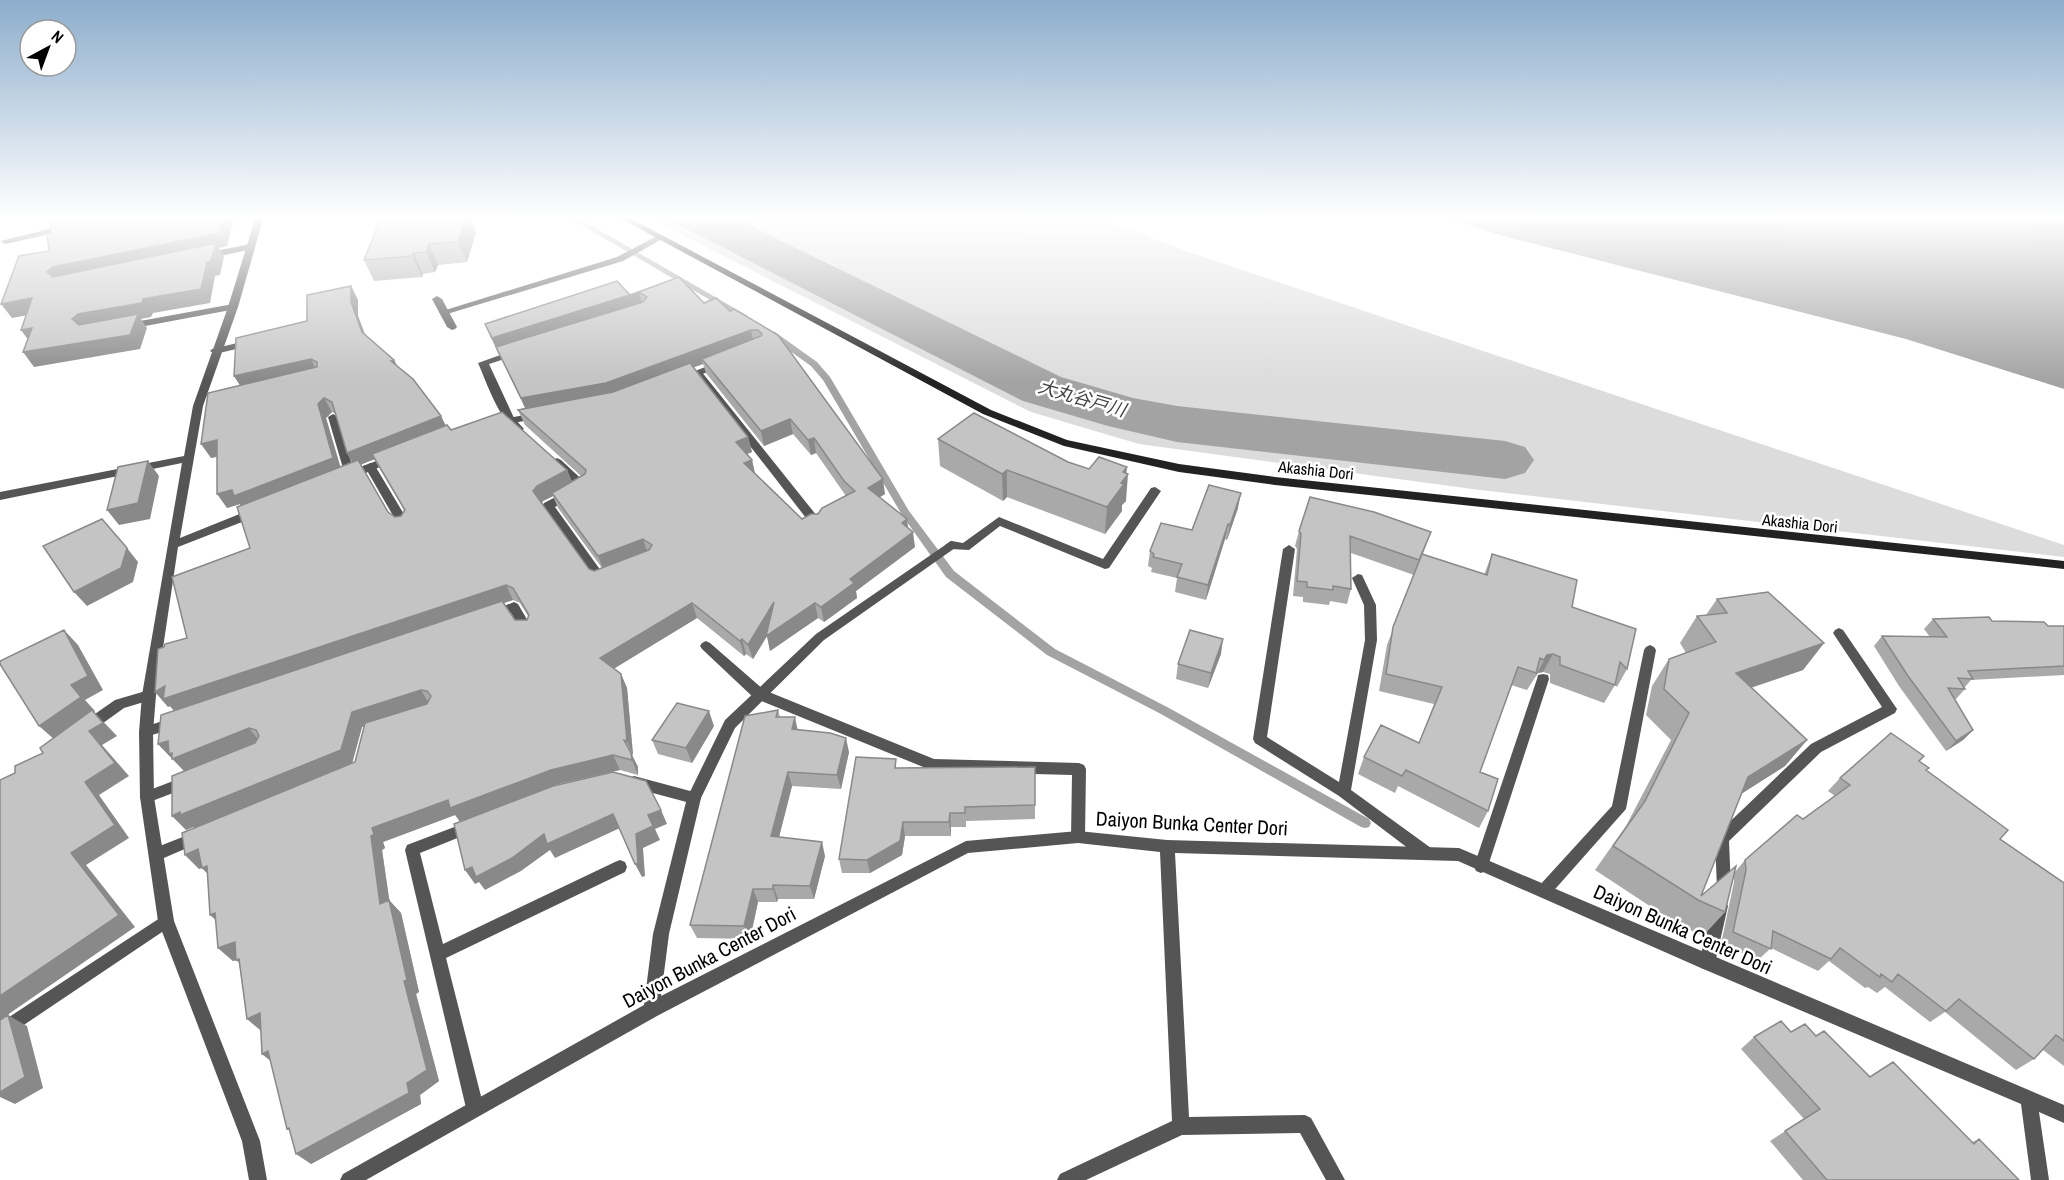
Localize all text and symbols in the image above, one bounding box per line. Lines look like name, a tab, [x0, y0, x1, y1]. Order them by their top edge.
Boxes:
north arrow	[18, 18, 78, 78]
text: N	[47, 25, 69, 48]
water label: 大丸谷戸川	[1035, 374, 1131, 423]
street label: Akashia Dori	[1276, 455, 1355, 485]
street label: Akashia Dori	[1760, 508, 1839, 538]
street label: Daiyon Bunka Center Dori	[1095, 804, 1289, 842]
street label: Daiyon Bunka Center Dori	[1590, 878, 1776, 980]
street label: Daiyon Bunka Center Dori	[618, 900, 800, 1014]

